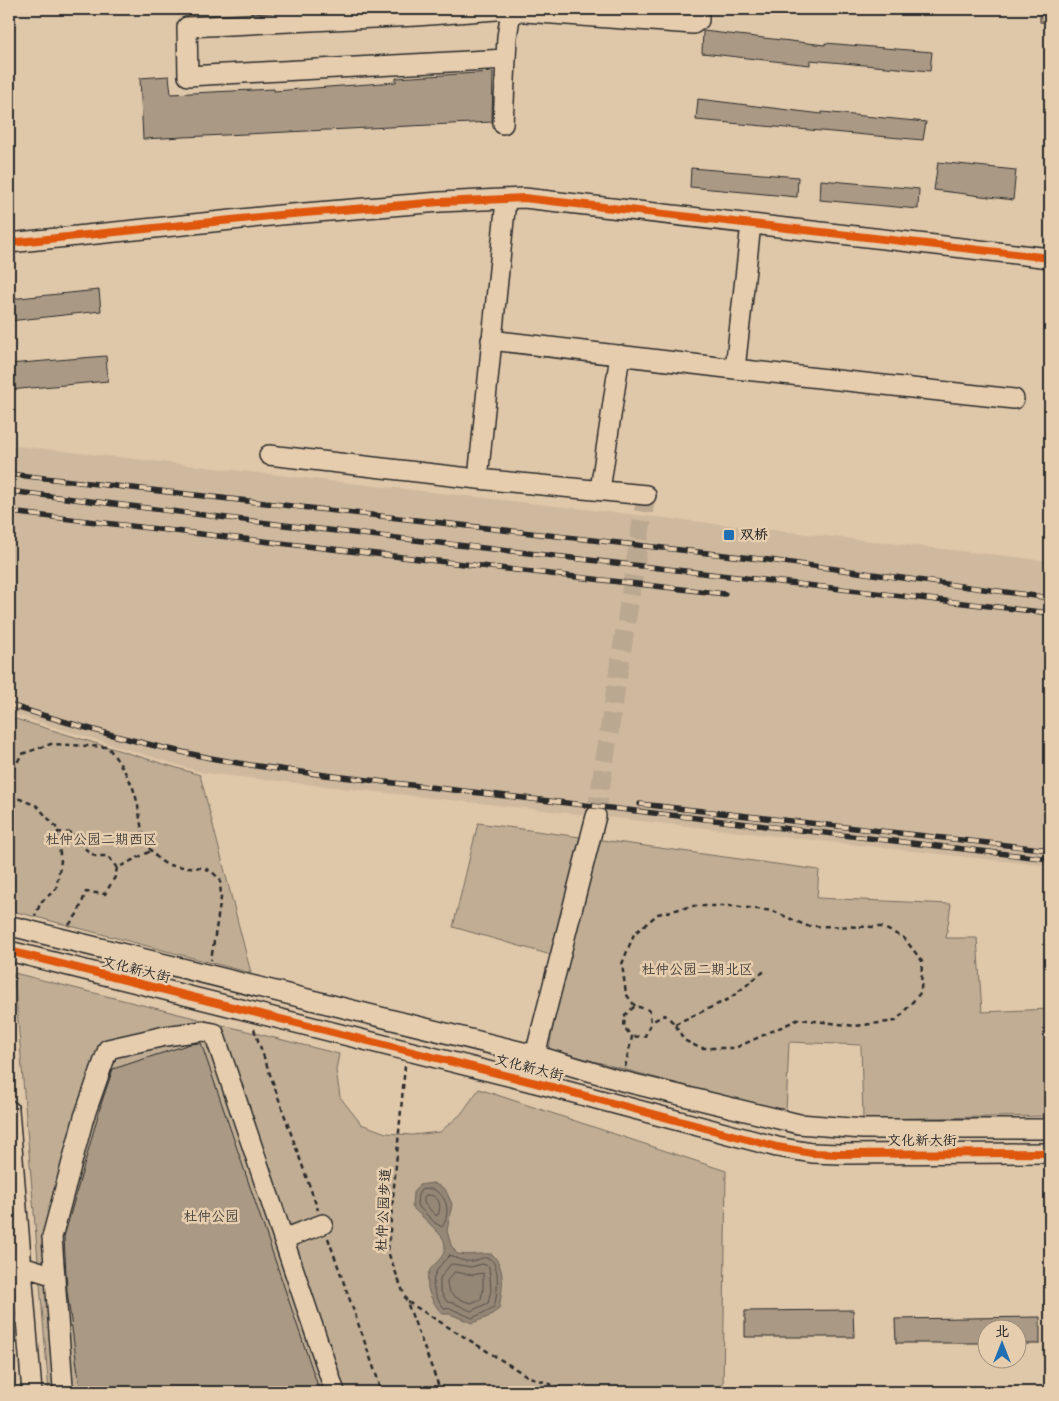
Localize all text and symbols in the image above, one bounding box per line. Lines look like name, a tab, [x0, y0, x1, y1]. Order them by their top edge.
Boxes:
place label: 双桥	[740, 525, 768, 545]
marker: 双桥	[722, 528, 736, 542]
park label: 杜仲公园二期西区	[45, 830, 157, 850]
street label: 文化新大街	[100, 952, 172, 988]
park label: 杜仲公园二期北区	[641, 960, 753, 980]
street label: 文化新大街	[493, 1050, 565, 1086]
street label: 文化新大街	[887, 1131, 957, 1151]
street label: 杜仲公园步道	[372, 1168, 396, 1252]
park label: 杜仲公园	[183, 1207, 239, 1227]
north arrow	[976, 1318, 1026, 1368]
text: 北	[995, 1322, 1009, 1342]

